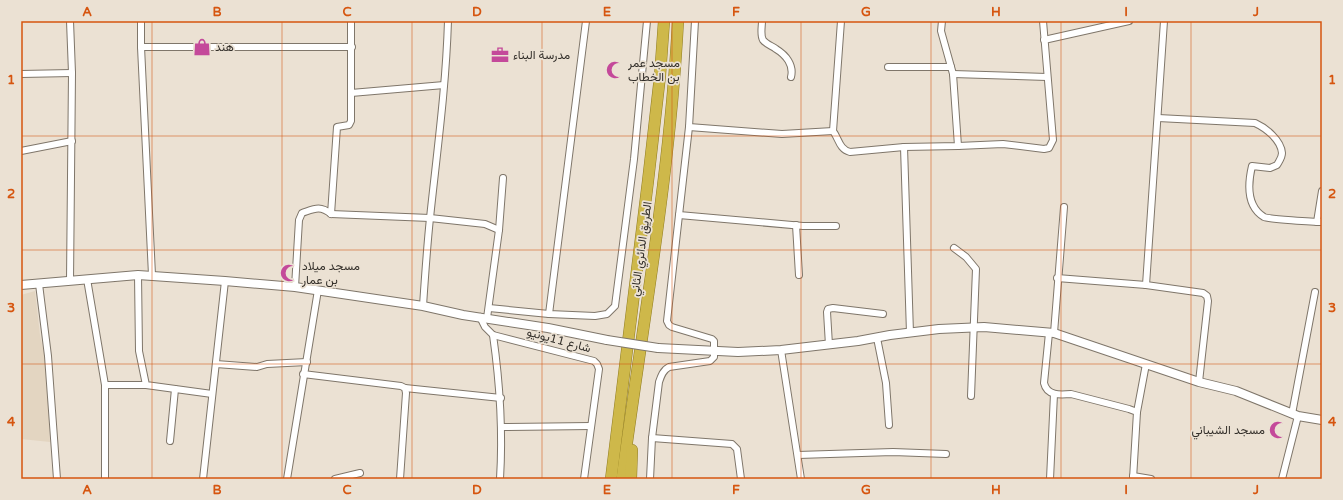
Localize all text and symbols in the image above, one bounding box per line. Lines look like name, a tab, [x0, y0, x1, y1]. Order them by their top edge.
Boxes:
text: A	[82, 4, 92, 20]
text: B	[212, 4, 222, 20]
text: C	[342, 4, 352, 20]
text: D	[472, 4, 482, 20]
text: E	[603, 4, 611, 20]
text: F	[732, 4, 740, 20]
text: G	[861, 4, 871, 20]
text: H	[991, 4, 1001, 20]
text: I	[1124, 4, 1128, 20]
text: J	[1252, 4, 1259, 20]
shop icon: هند	[192, 37, 212, 57]
place label: هند	[215, 40, 234, 54]
office icon: مدرسة البناء	[490, 45, 510, 65]
place label: مدرسة البناء	[513, 48, 570, 63]
place label: مسجد عمر بن الخطاب	[627, 56, 680, 85]
mosque icon: مسجد عمر بن الخطاب	[605, 60, 625, 80]
text: 1	[7, 72, 15, 88]
text: 1	[1328, 72, 1336, 88]
text: 2	[7, 186, 15, 202]
text: 2	[1328, 186, 1336, 202]
street label: الطريق الدائري الثاني	[627, 201, 658, 298]
place label: مسجد ميلاد بن عمار	[301, 259, 360, 288]
mosque icon: مسجد ميلاد بن عمار	[279, 263, 299, 283]
text: 3	[7, 300, 15, 316]
text: 3	[1328, 300, 1336, 316]
street label: شارع 11يونيو	[525, 325, 593, 357]
text: 4	[7, 414, 16, 430]
text: 4	[1328, 414, 1337, 430]
mosque icon: مسجد الشيباني	[1268, 420, 1288, 440]
place label: مسجد الشيباني	[1192, 423, 1265, 440]
text: A	[82, 482, 92, 498]
text: B	[212, 482, 222, 498]
text: C	[342, 482, 352, 498]
text: D	[472, 482, 482, 498]
text: E	[603, 482, 611, 498]
text: F	[732, 482, 740, 498]
text: G	[861, 482, 871, 498]
text: H	[991, 482, 1001, 498]
text: I	[1124, 482, 1128, 498]
text: J	[1252, 482, 1259, 498]

